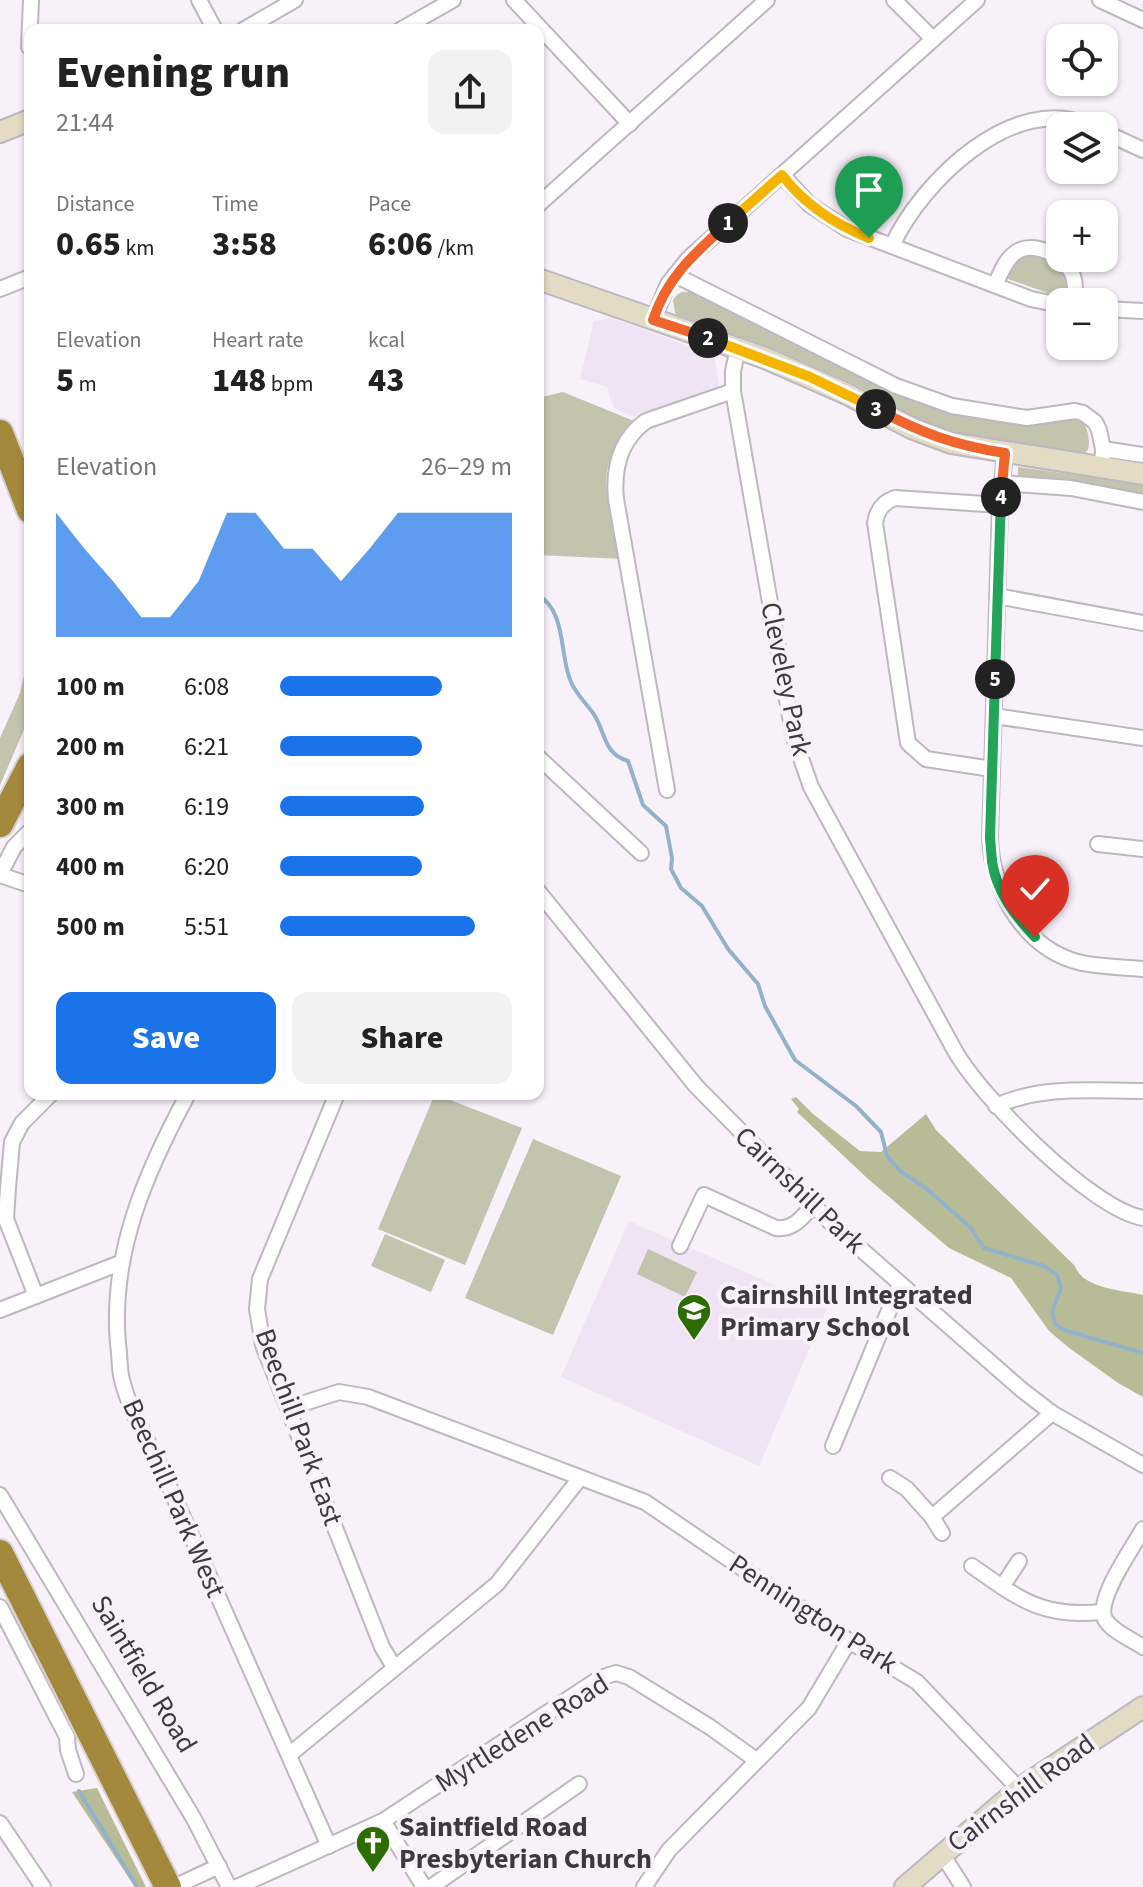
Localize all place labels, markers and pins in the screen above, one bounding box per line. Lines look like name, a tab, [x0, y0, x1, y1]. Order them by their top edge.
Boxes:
pin	[835, 156, 903, 238]
pin: 1	[708, 203, 748, 243]
pin: 2	[688, 318, 728, 358]
pin: 3	[856, 389, 896, 429]
pin: 4	[981, 477, 1021, 517]
pin: 5	[975, 659, 1015, 699]
pin	[1001, 855, 1069, 937]
place label: Cairnshill Integrated Primary School	[720, 1275, 973, 1347]
school or university icon: Cairnshill Integrated Primary School	[675, 1292, 713, 1342]
place label: Saintfield Road Presbyterian Church	[399, 1807, 652, 1879]
church icon: Saintfield Road Presbyterian Church	[354, 1824, 392, 1874]

